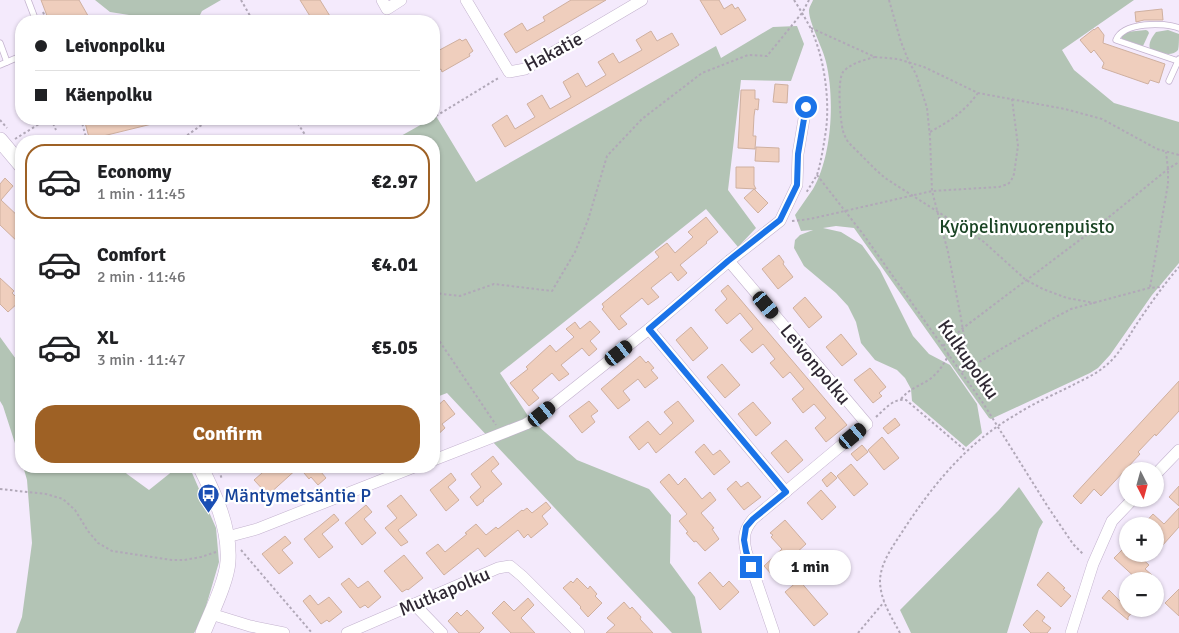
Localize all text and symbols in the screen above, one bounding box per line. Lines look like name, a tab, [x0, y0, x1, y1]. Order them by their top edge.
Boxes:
street label: Hakatie	[520, 27, 587, 77]
text: Leivonpolku	[65, 34, 165, 58]
text: Käenpolku	[65, 83, 152, 107]
route start	[795, 96, 817, 118]
icon: car	[37, 159, 82, 204]
text: Economy	[97, 160, 171, 184]
text: €2.97	[372, 170, 418, 194]
text: 1 min · 11:45	[97, 184, 186, 204]
park label: Kyöpelinvuorenpuisto	[939, 215, 1115, 239]
icon: car	[37, 242, 82, 287]
text: Comfort	[97, 243, 166, 267]
text: €4.01	[372, 253, 418, 277]
text: 2 min · 11:46	[97, 267, 186, 287]
car	[750, 289, 781, 321]
street label: Kulkupolku	[932, 315, 1004, 404]
street label: Leivonpolku	[775, 320, 856, 410]
icon: car	[37, 325, 82, 370]
text: XL	[97, 326, 119, 350]
text: €5.05	[372, 336, 418, 360]
car	[602, 338, 635, 368]
text: 3 min · 11:47	[97, 350, 186, 370]
car	[525, 399, 558, 429]
button: Confirm	[35, 405, 420, 463]
car	[836, 421, 869, 451]
north arrow	[1119, 462, 1164, 508]
map controls	[1119, 462, 1164, 617]
bus stop icon: Mäntymetsäntie P	[196, 483, 220, 514]
place label: Mäntymetsäntie P	[224, 484, 371, 508]
button: +	[1119, 517, 1164, 562]
callout: 1 min	[768, 550, 851, 584]
route end	[740, 556, 762, 578]
text: 1 min	[791, 557, 829, 577]
street label: Mutkapolku	[395, 562, 494, 622]
button: −	[1119, 572, 1164, 617]

